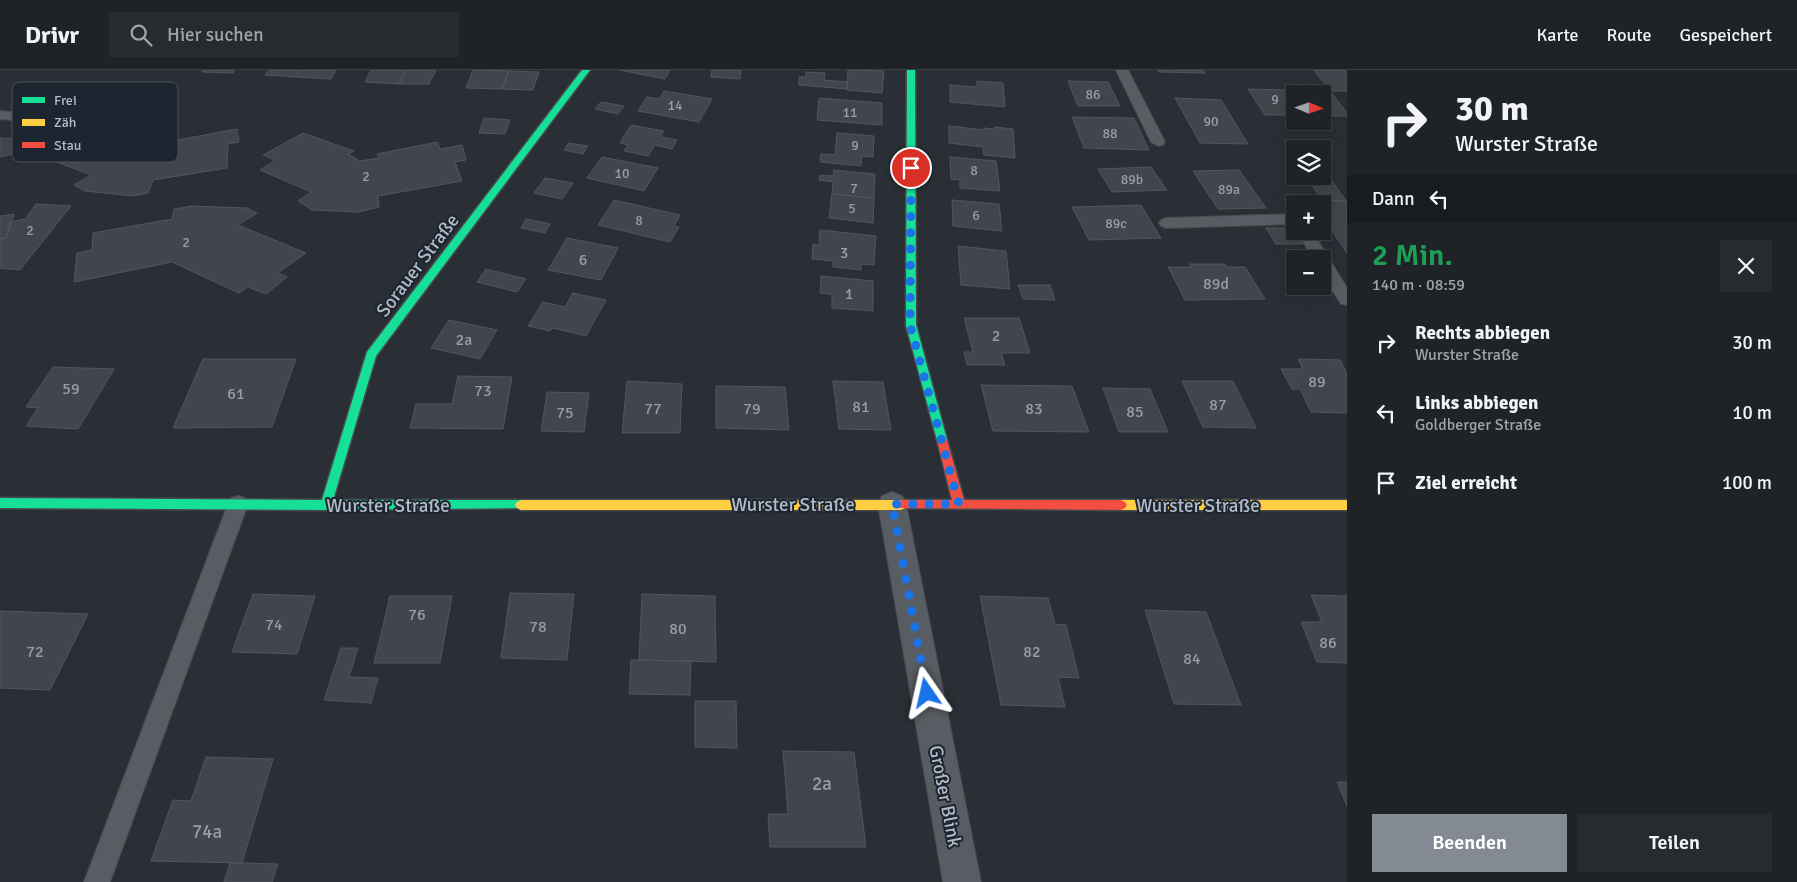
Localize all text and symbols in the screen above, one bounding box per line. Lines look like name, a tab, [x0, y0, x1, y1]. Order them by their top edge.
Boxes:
search box	[109, 12, 459, 57]
text: Drivr	[25, 20, 79, 50]
icon: search	[127, 21, 155, 49]
text: Hier suchen	[167, 23, 264, 47]
text: Karte	[1537, 24, 1579, 46]
text: Route	[1607, 24, 1652, 46]
text: Gespeichert	[1680, 24, 1772, 46]
legend	[12, 82, 178, 162]
north arrow	[1286, 85, 1331, 130]
map controls	[1286, 85, 1331, 295]
house number: 86	[1085, 86, 1101, 103]
text: 30 m	[1455, 87, 1529, 130]
icon: right	[1372, 90, 1437, 155]
house number: 9	[1271, 91, 1279, 108]
text: Frei	[54, 92, 77, 109]
house number: 14	[667, 97, 683, 114]
house number: 11	[842, 104, 858, 121]
house number: 90	[1203, 113, 1219, 130]
text: Zäh	[54, 114, 76, 131]
house number: 88	[1102, 125, 1118, 142]
text: Wurster Straße	[1455, 130, 1598, 157]
text: Stau	[54, 137, 81, 154]
house number: 9	[851, 137, 859, 154]
button: layers	[1286, 140, 1331, 185]
pin	[890, 147, 932, 189]
icon: arrive	[897, 154, 925, 182]
house number: 8	[970, 162, 978, 179]
house number: 10	[614, 165, 630, 182]
house number: 2	[362, 168, 370, 185]
house number: 89b	[1121, 171, 1143, 188]
house number: 7	[850, 180, 858, 197]
house number: 89a	[1218, 181, 1240, 198]
icon: left	[1425, 185, 1453, 213]
text: Dann	[1372, 187, 1415, 211]
button: +	[1286, 195, 1331, 240]
house number: 5	[848, 200, 856, 217]
house number: 6	[972, 207, 980, 224]
street label: Sorauer Straße	[371, 209, 464, 322]
house number: 8	[635, 212, 643, 229]
house number: 89c	[1105, 215, 1127, 232]
house number: 2	[26, 222, 34, 239]
house number: 2	[182, 234, 190, 251]
text: 2 Min.	[1372, 237, 1453, 274]
button: close	[1720, 240, 1772, 292]
house number: 3	[840, 243, 848, 263]
house number: 6	[579, 250, 587, 270]
button: −	[1286, 250, 1331, 295]
house number: 89d	[1203, 274, 1229, 294]
text: 140 m · 08:59	[1372, 275, 1465, 295]
house number: 1	[845, 284, 853, 304]
text: Rechts abbiegen	[1415, 321, 1550, 345]
house number: 2	[992, 326, 1000, 346]
icon: right	[1372, 329, 1400, 357]
house number: 2a	[456, 330, 472, 350]
text: 30 m	[1732, 331, 1772, 355]
text: Wurster Straße	[1415, 345, 1519, 365]
house number: 89	[1308, 372, 1326, 392]
house number: 59	[62, 379, 80, 399]
house number: 73	[474, 381, 492, 401]
house number: 61	[227, 384, 245, 404]
text: Links abbiegen	[1415, 391, 1538, 415]
house number: 87	[1209, 395, 1227, 415]
house number: 81	[852, 397, 870, 417]
house number: 77	[644, 399, 662, 419]
house number: 79	[743, 399, 761, 419]
house number: 83	[1025, 399, 1043, 419]
icon: left	[1372, 399, 1400, 427]
text: 10 m	[1732, 401, 1772, 425]
house number: 85	[1126, 402, 1144, 422]
house number: 75	[556, 403, 574, 423]
text: Goldberger Straße	[1415, 415, 1541, 435]
icon: arrive	[1372, 469, 1400, 497]
text: Ziel erreicht	[1415, 471, 1517, 495]
text: 100 m	[1722, 471, 1772, 495]
street label: Wurster Straße	[731, 493, 855, 517]
street label: Wurster Straße	[326, 494, 450, 518]
street label: Wurster Straße	[1136, 494, 1260, 518]
house number: 76	[408, 605, 426, 625]
house number: 74	[265, 615, 283, 635]
house number: 78	[529, 617, 547, 637]
house number: 80	[669, 619, 687, 639]
house number: 86	[1319, 633, 1337, 653]
house number: 72	[26, 642, 44, 662]
house number: 82	[1023, 642, 1041, 662]
house number: 84	[1183, 649, 1201, 669]
position arrow	[900, 666, 952, 718]
street label: Großer Blink	[923, 743, 967, 850]
house number: 2a	[812, 772, 832, 796]
button: Beenden	[1372, 814, 1567, 872]
button: Teilen	[1577, 814, 1772, 872]
house number: 74a	[192, 820, 222, 844]

